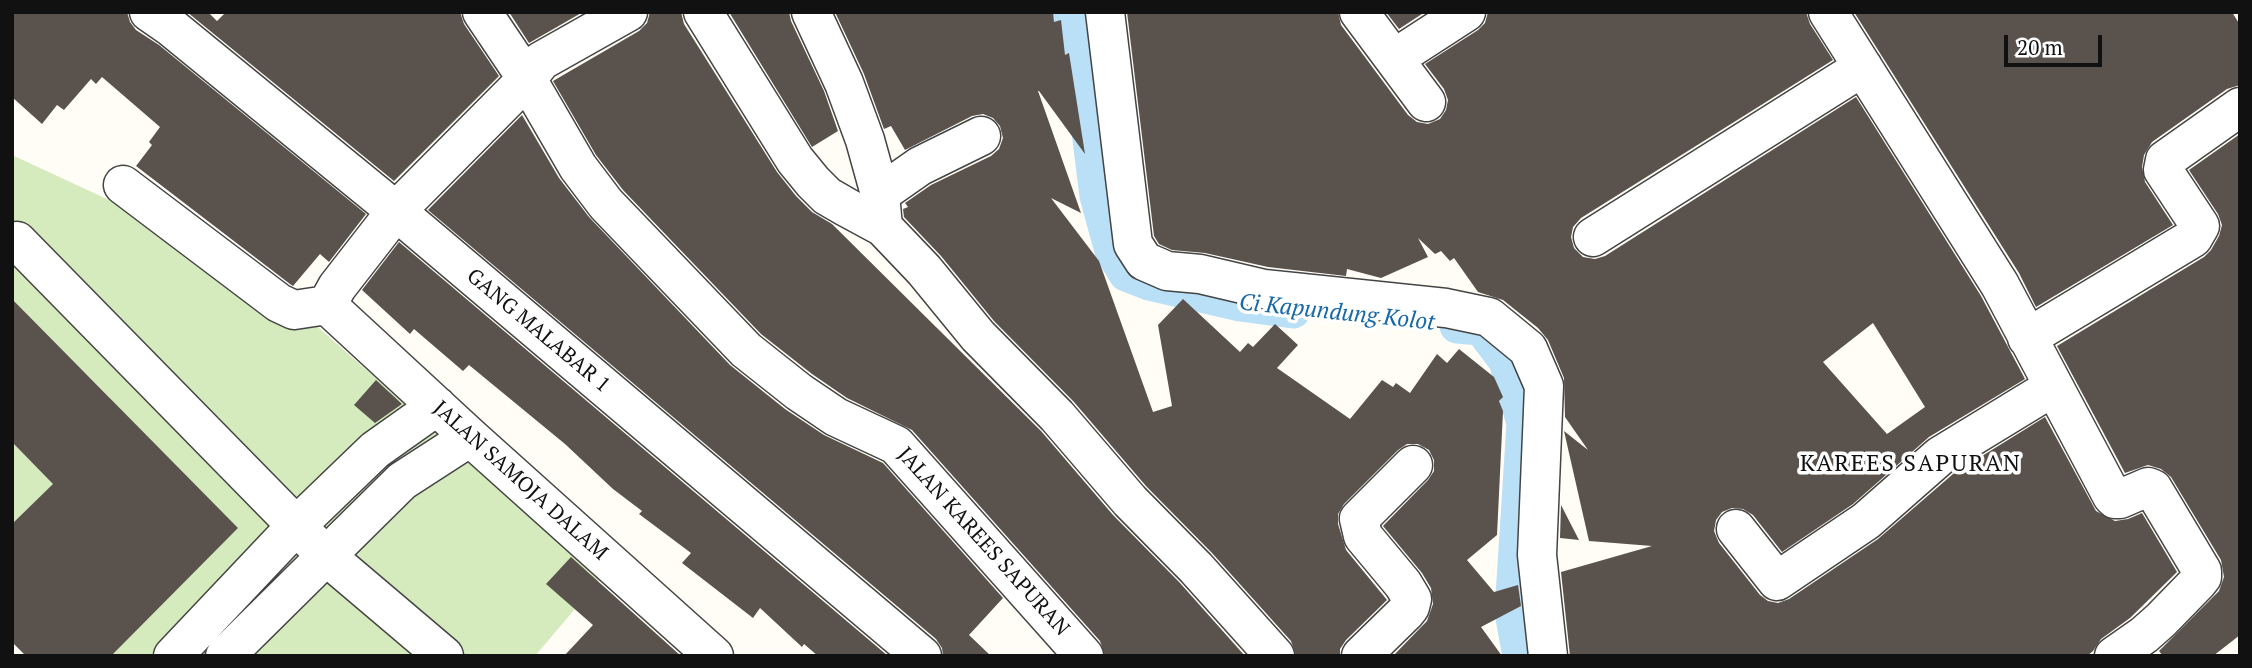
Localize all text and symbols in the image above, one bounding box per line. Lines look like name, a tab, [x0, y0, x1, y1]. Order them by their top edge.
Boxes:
scale bar	[2007, 21, 2105, 65]
text: 20 m	[2017, 33, 2063, 61]
street label: GANG MALABAR 1	[461, 264, 615, 398]
water label: Ci Kapundung Kolot	[1238, 289, 1436, 337]
street label: JALAN SAMOJA DALAM	[428, 396, 612, 566]
street label: JALAN KAREES SAPURAN	[892, 443, 1074, 641]
district label: KAREES SAPURAN	[1802, 450, 2020, 478]

